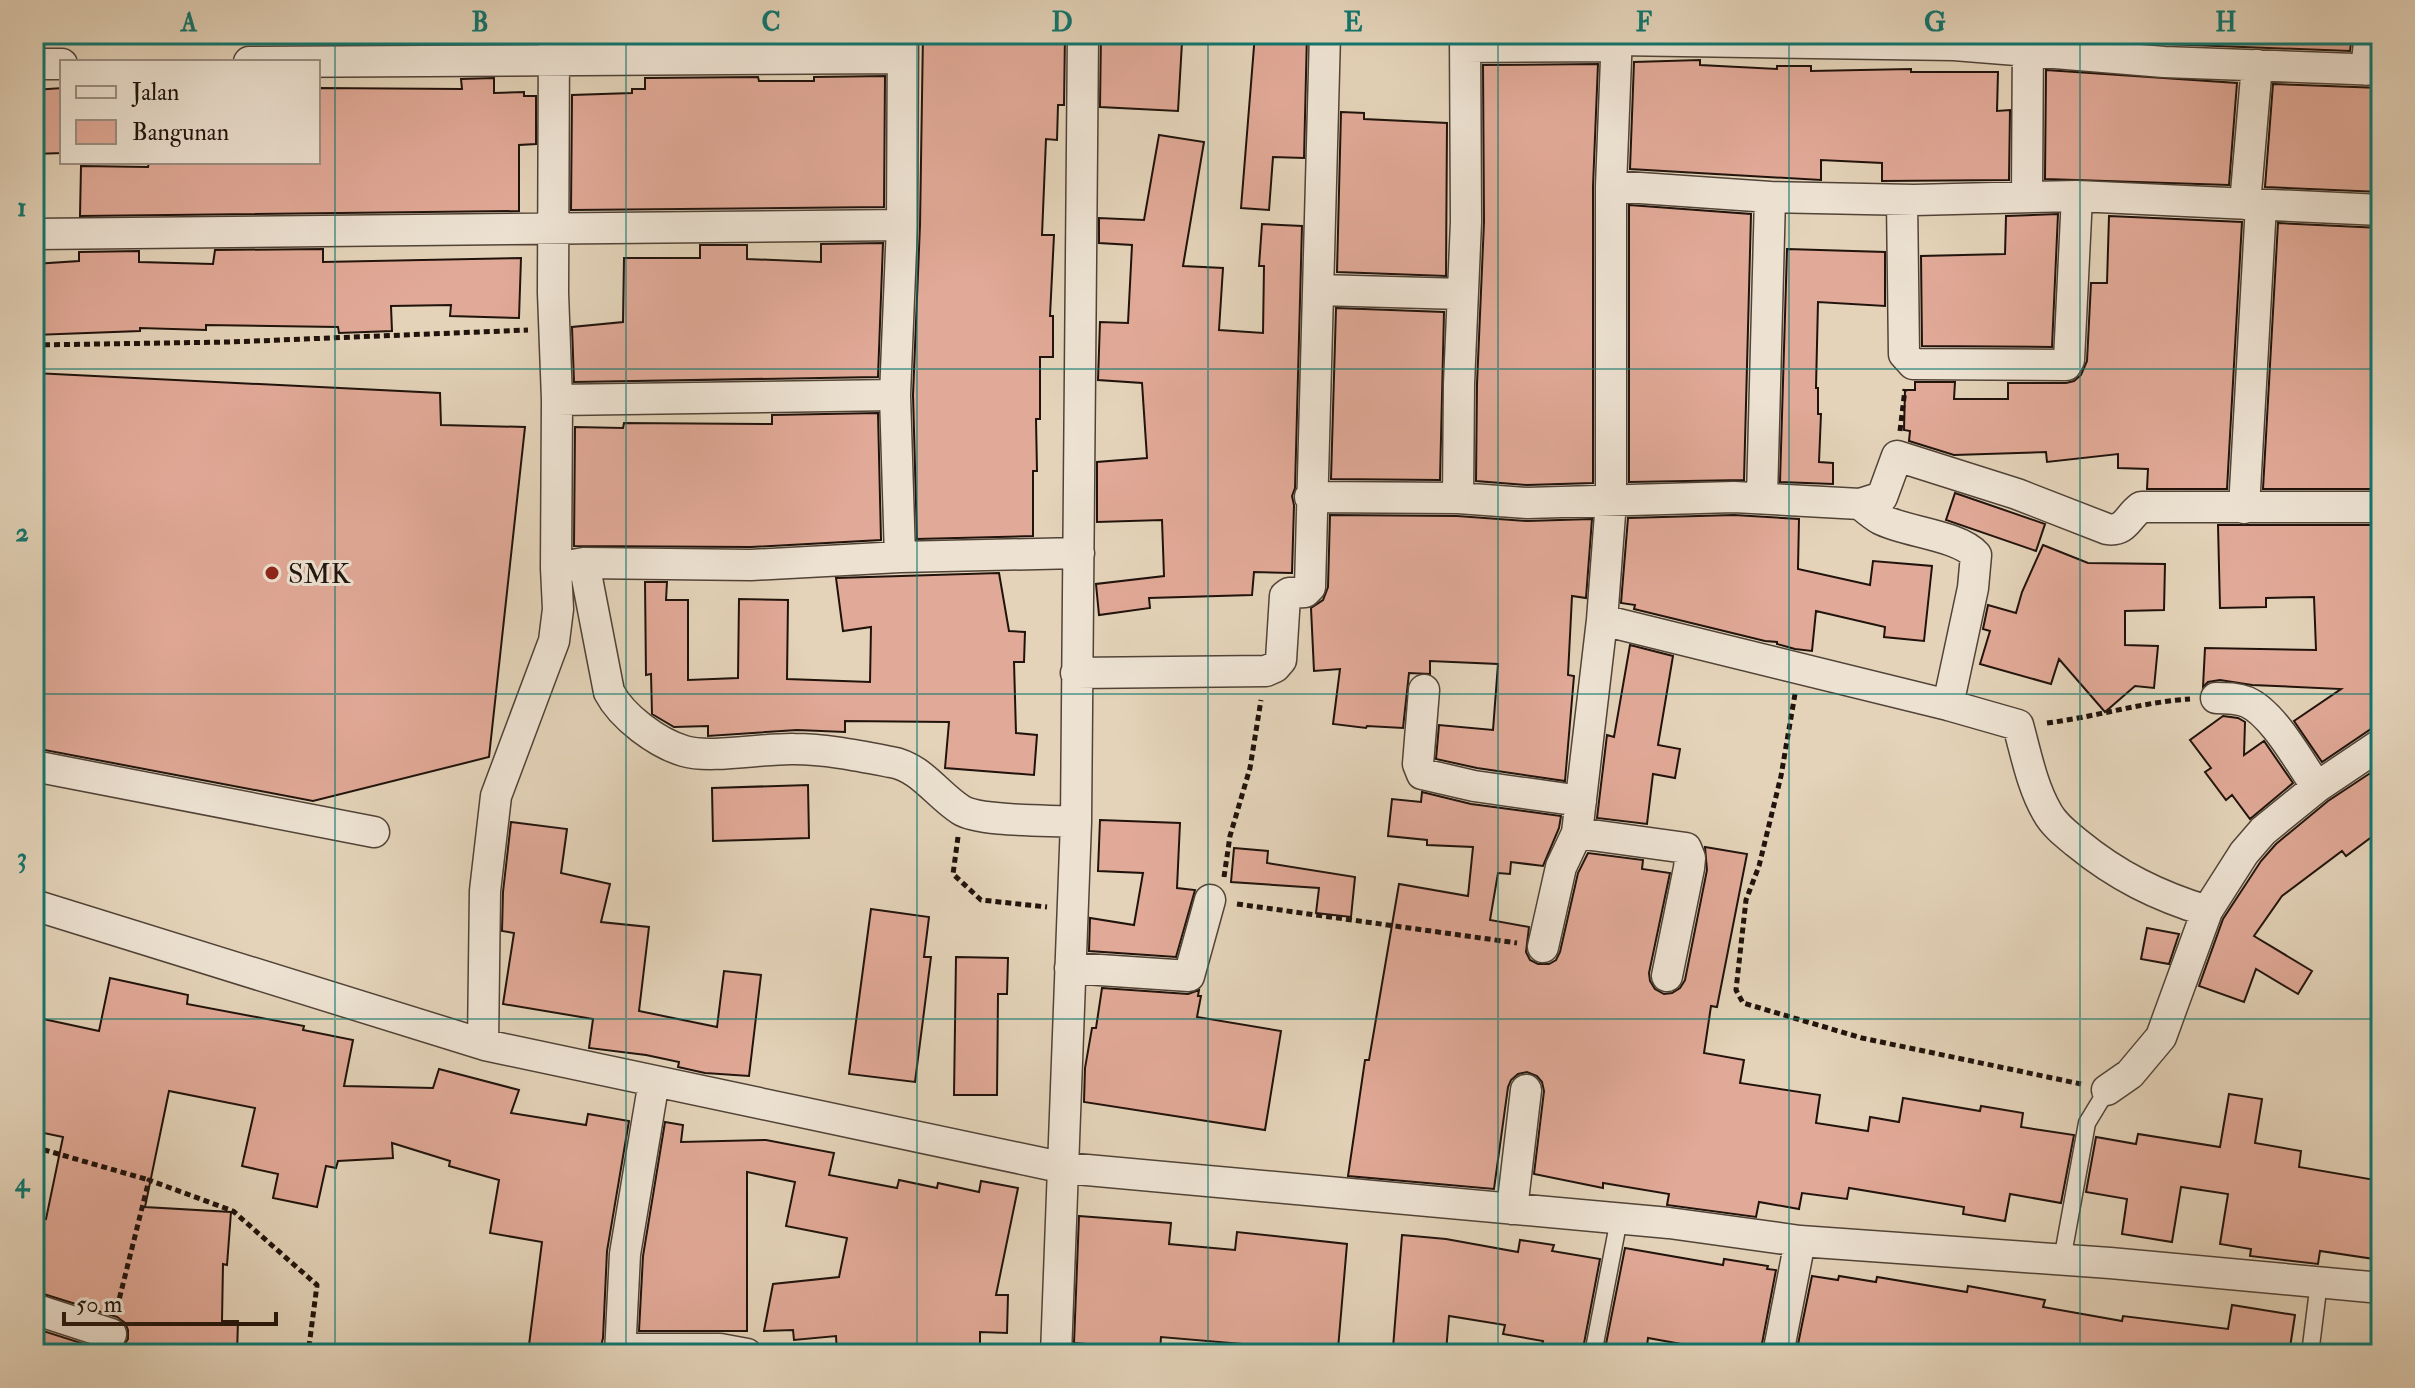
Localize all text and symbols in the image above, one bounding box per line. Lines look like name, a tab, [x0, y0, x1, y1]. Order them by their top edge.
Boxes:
text: A	[180, 7, 198, 39]
text: B	[471, 7, 489, 39]
text: C	[761, 7, 781, 39]
text: D	[1051, 7, 1073, 39]
text: E	[1344, 7, 1363, 39]
text: F	[1636, 7, 1653, 39]
text: G	[1924, 7, 1946, 39]
text: H	[2215, 7, 2237, 39]
legend	[60, 60, 320, 164]
text: Jalan	[131, 77, 179, 108]
text: Bangunan	[132, 117, 229, 148]
text: 1	[17, 192, 27, 224]
text: 2	[15, 517, 29, 549]
place label: SMK	[288, 557, 351, 592]
marker: SMK	[263, 564, 281, 582]
text: 3	[17, 842, 27, 874]
text: 4	[14, 1167, 31, 1199]
scale bar	[64, 1276, 276, 1326]
text: 50 m	[76, 1289, 123, 1320]

